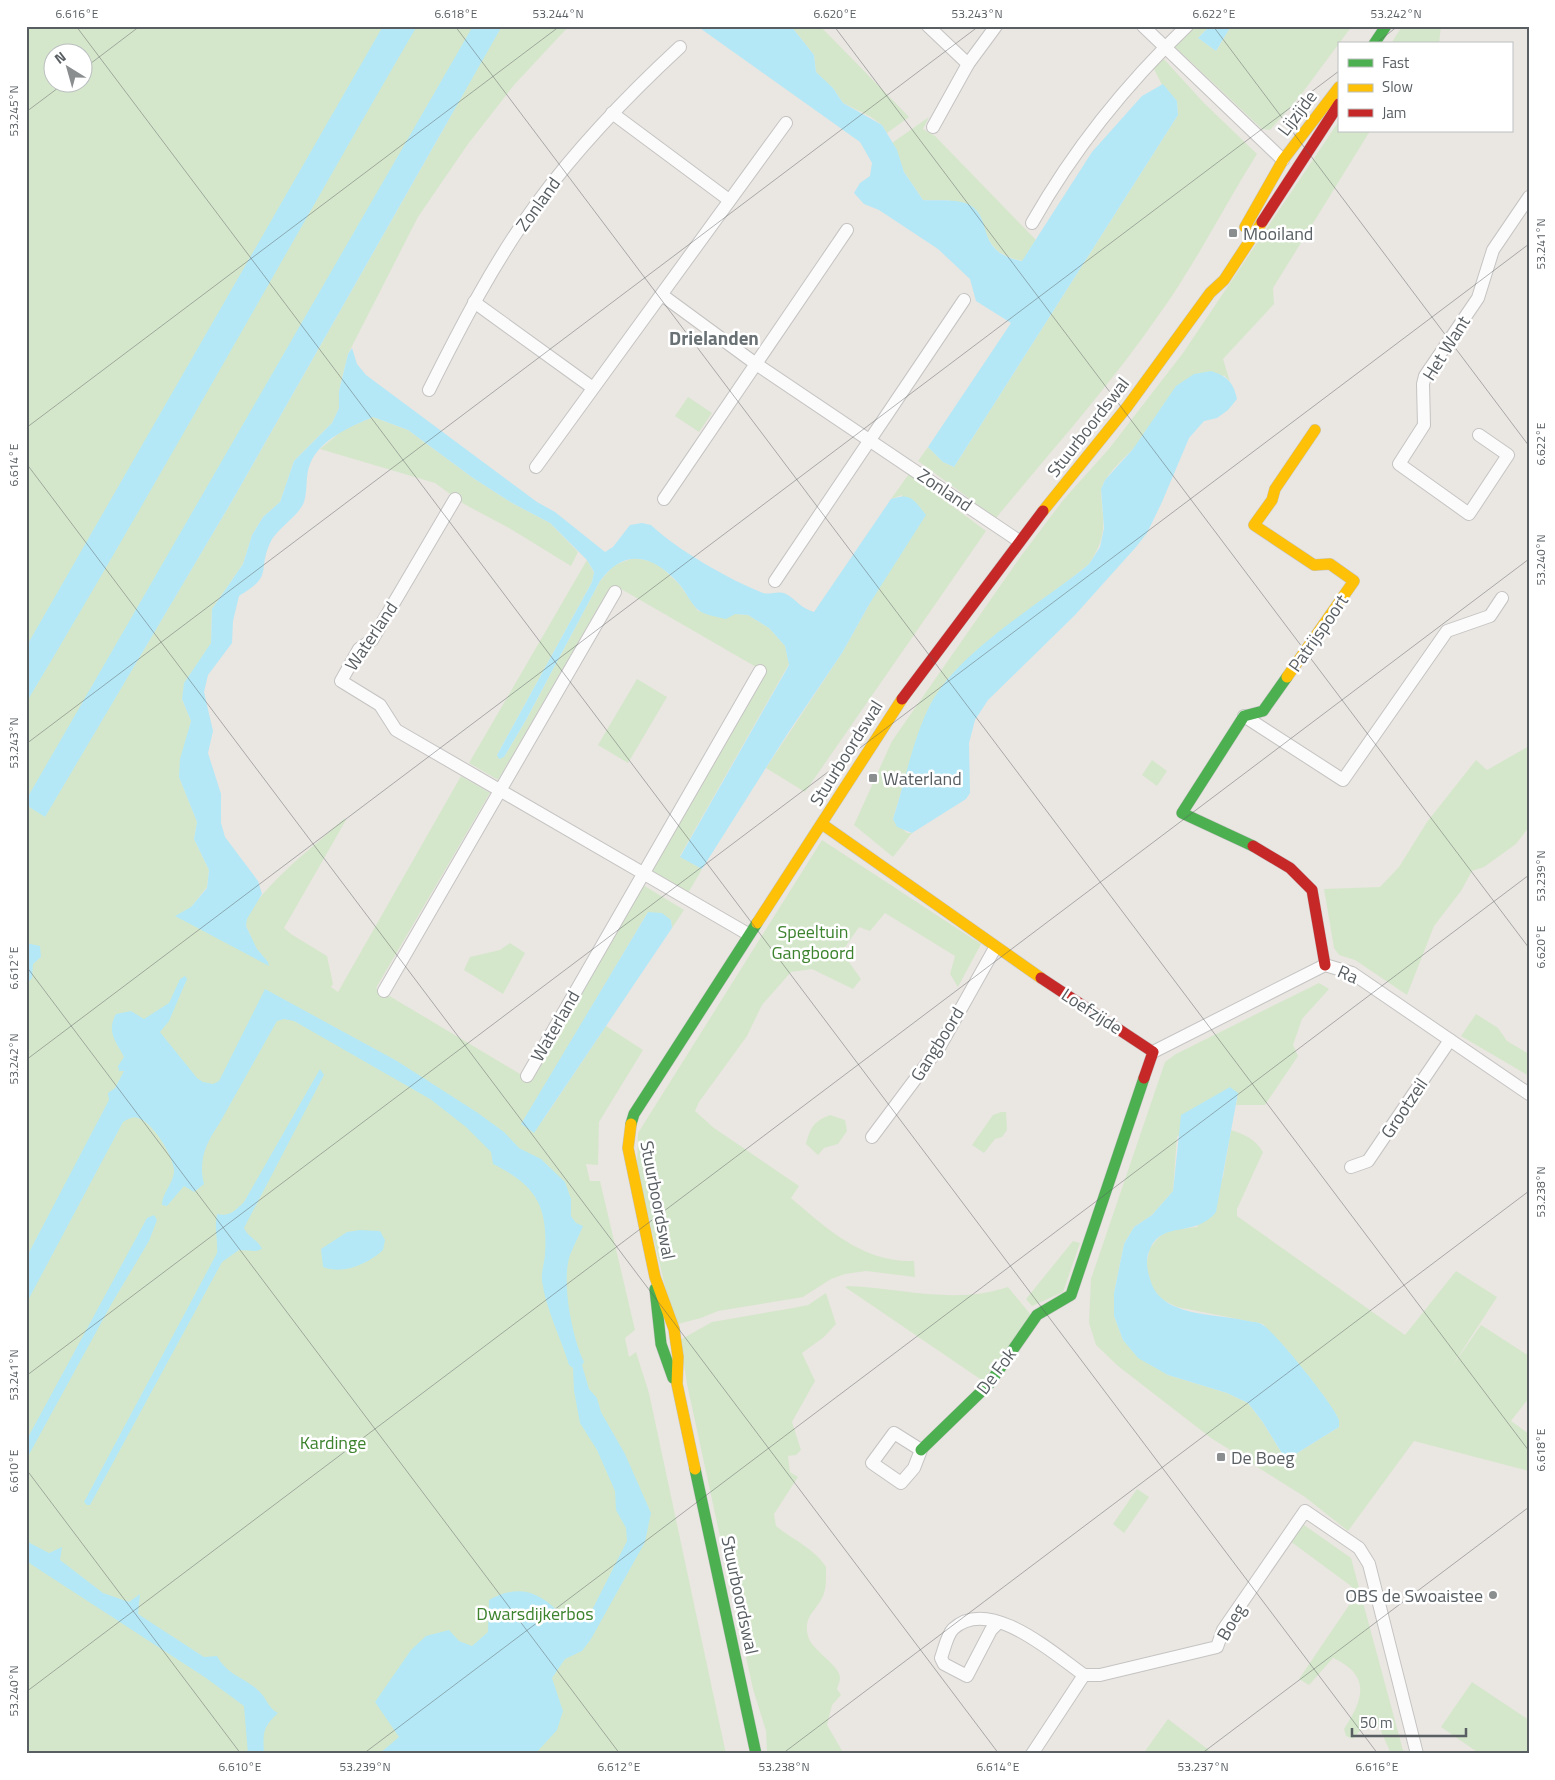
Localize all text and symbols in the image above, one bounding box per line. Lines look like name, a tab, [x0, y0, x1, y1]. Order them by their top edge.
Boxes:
text: 6.616°E	[56, 4, 99, 23]
text: 6.618°E	[435, 4, 478, 23]
text: 53.244°N	[532, 4, 584, 23]
text: 6.620°E	[814, 4, 857, 23]
text: 53.243°N	[951, 4, 1003, 23]
text: 6.622°E	[1193, 4, 1236, 23]
text: 53.242°N	[1370, 4, 1422, 23]
north arrow	[42, 42, 92, 92]
legend	[1338, 42, 1512, 132]
text: N	[50, 46, 70, 69]
text: Fast	[1382, 51, 1410, 74]
text: Slow	[1382, 75, 1413, 98]
street label: Lijzijde	[1271, 84, 1323, 142]
text: 53.245°N	[4, 85, 23, 137]
text: Jam	[1382, 101, 1406, 124]
street label: Zonland	[509, 171, 567, 237]
text: 53.241°N	[1531, 218, 1550, 270]
place label: Mooiland	[1243, 220, 1313, 247]
marker: Mooiland	[1227, 227, 1239, 239]
street label: Het Want	[1415, 310, 1477, 386]
district label: Drielanden	[669, 323, 759, 352]
street label: Stuurboordswal	[1040, 371, 1136, 483]
text: 6.622°E	[1531, 422, 1550, 465]
text: 6.614°E	[4, 443, 23, 486]
street label: Zonland	[912, 462, 978, 518]
text: 53.240°N	[1531, 534, 1550, 586]
street label: Patrijspoort	[1281, 588, 1355, 677]
street label: Waterland	[338, 596, 404, 676]
street label: Stuurboordswal	[803, 695, 889, 811]
text: 53.243°N	[4, 717, 23, 769]
place label: Waterland	[883, 765, 962, 792]
marker: Waterland	[867, 772, 879, 784]
text: 53.239°N	[1531, 850, 1550, 902]
park label: Speeltuin Gangboord	[771, 918, 855, 966]
text: 6.620°E	[1531, 925, 1550, 968]
text: 6.612°E	[4, 946, 23, 989]
street label: Ra	[1333, 958, 1363, 990]
street label: Loefzijde	[1056, 981, 1128, 1041]
street label: Waterland	[524, 985, 586, 1067]
street label: Gangboord	[904, 1002, 970, 1086]
text: 53.242°N	[4, 1033, 23, 1085]
street label: Grootzeil	[1374, 1072, 1434, 1144]
street label: Stuurboordswal	[633, 1138, 683, 1262]
text: 53.238°N	[1531, 1166, 1550, 1218]
street label: De Fok	[970, 1342, 1023, 1400]
text: 53.241°N	[4, 1349, 23, 1401]
text: 6.618°E	[1531, 1428, 1550, 1471]
park label: Kardinge	[300, 1429, 366, 1456]
place label: De Boeg	[1231, 1444, 1295, 1471]
text: 6.610°E	[4, 1449, 23, 1492]
marker: De Boeg	[1215, 1451, 1227, 1463]
street label: Stuurboordswal	[714, 1533, 766, 1657]
place label: OBS de Swoaistee	[1345, 1582, 1483, 1609]
marker: OBS de Swoaistee	[1487, 1589, 1499, 1601]
street label: Boeg	[1210, 1598, 1252, 1646]
park label: Dwarsdijkerbos	[476, 1600, 594, 1627]
text: 53.240°N	[4, 1665, 23, 1717]
scale bar	[1352, 1705, 1466, 1737]
text: 50 m	[1360, 1711, 1393, 1734]
text: 6.610°E	[219, 1757, 262, 1776]
text: 53.239°N	[339, 1757, 391, 1776]
text: 6.612°E	[598, 1757, 641, 1776]
text: 53.238°N	[758, 1757, 810, 1776]
text: 6.614°E	[977, 1757, 1020, 1776]
text: 53.237°N	[1177, 1757, 1229, 1776]
text: 6.616°E	[1356, 1757, 1399, 1776]

